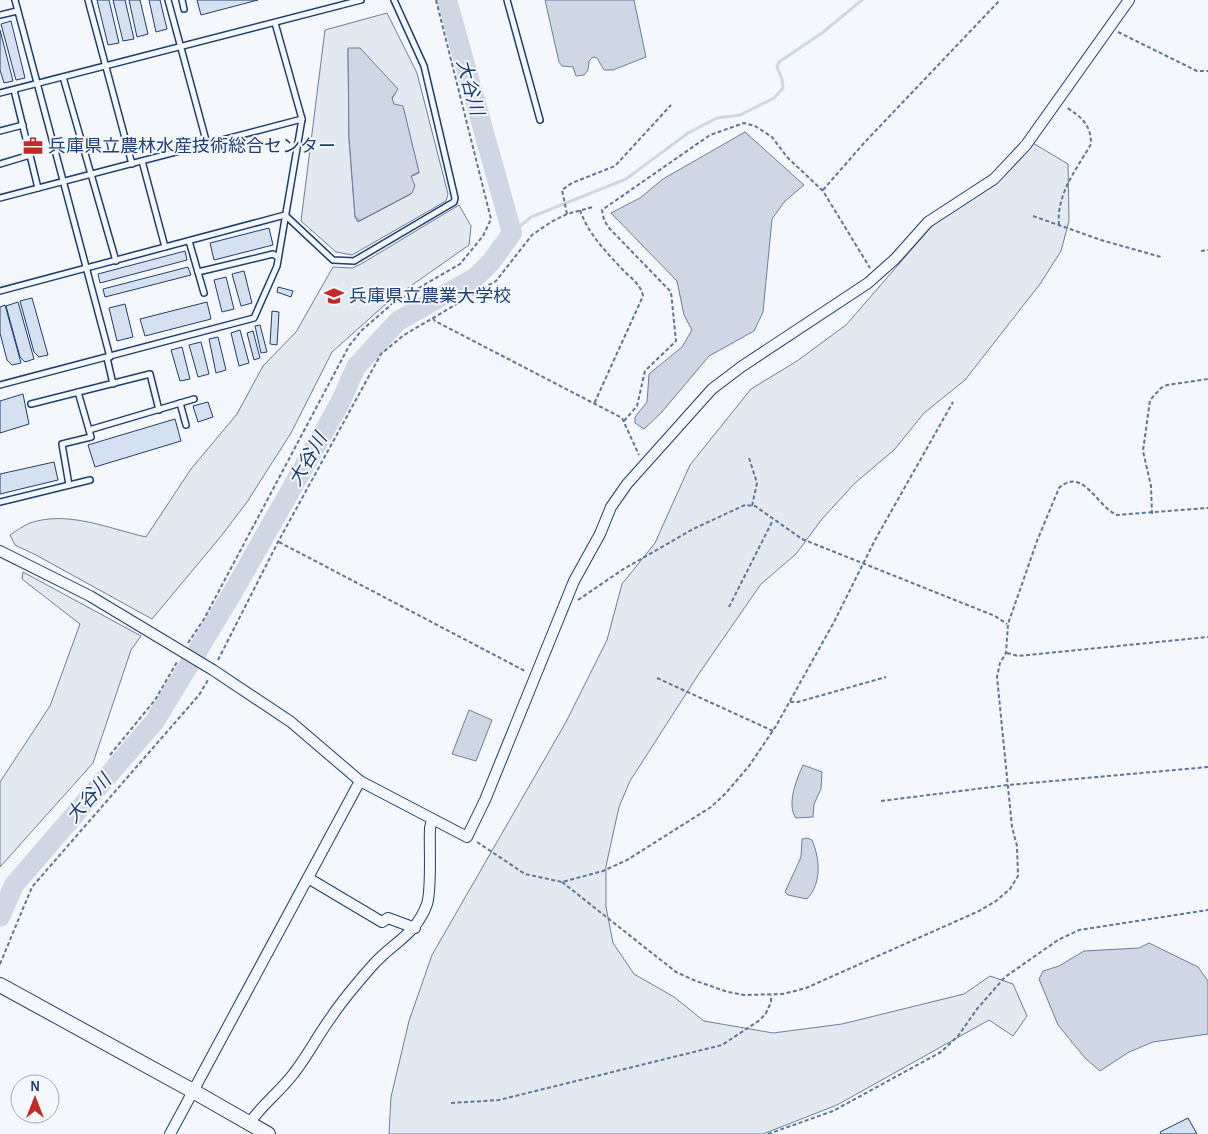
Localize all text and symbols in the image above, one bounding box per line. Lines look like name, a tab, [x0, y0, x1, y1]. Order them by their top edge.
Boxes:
water label: 大谷川	[453, 57, 488, 119]
office icon: 兵庫県立農林水産技術総合センター	[22, 135, 44, 157]
place label: 兵庫県立農林水産技術総合センター	[48, 136, 336, 156]
school or university icon: 兵庫県立農業大学校	[323, 285, 345, 307]
place label: 兵庫県立農業大学校	[349, 286, 511, 306]
water label: 大谷川	[285, 428, 332, 489]
water label: 大谷川	[63, 769, 116, 827]
north arrow	[10, 1074, 60, 1124]
text: N	[30, 1080, 40, 1094]

